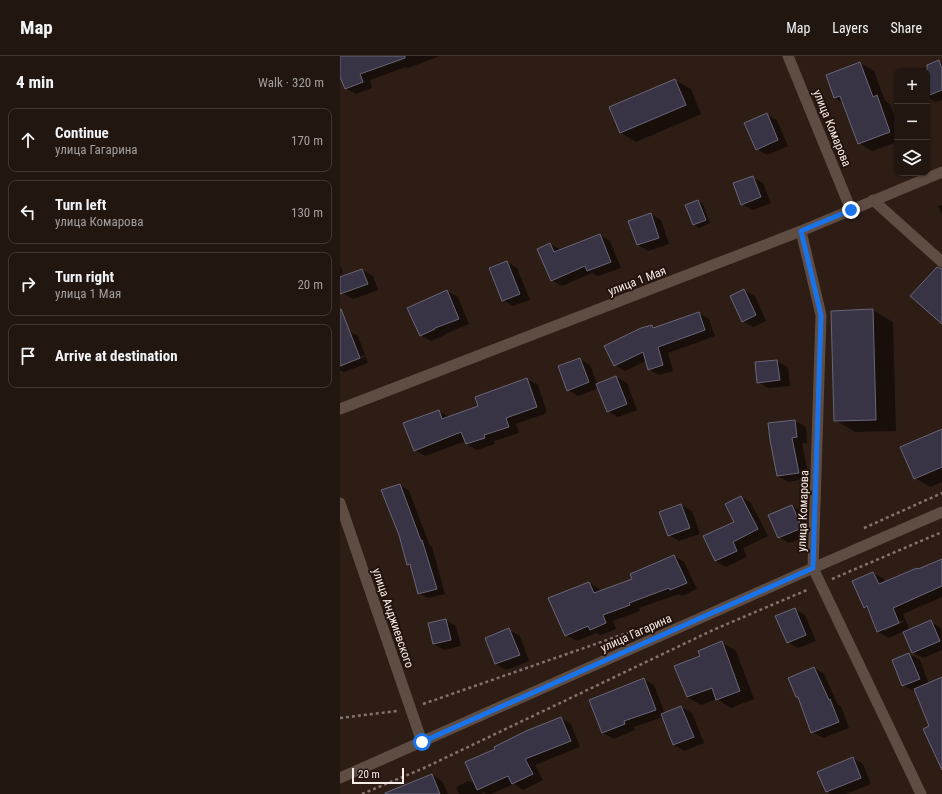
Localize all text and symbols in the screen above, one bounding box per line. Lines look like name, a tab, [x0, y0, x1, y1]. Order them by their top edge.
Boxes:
text: Map	[20, 16, 53, 39]
text: Map	[786, 20, 810, 36]
text: Layers	[832, 20, 869, 36]
text: Share	[891, 20, 922, 36]
map controls	[894, 68, 930, 176]
button: +	[894, 68, 930, 104]
text: 4 min	[16, 72, 54, 92]
text: Walk · 320 m	[258, 75, 324, 90]
street label: улица Комарова	[810, 88, 854, 169]
button: −	[894, 104, 930, 140]
text: Continue	[55, 124, 109, 142]
icon: ahead	[17, 129, 39, 151]
text: 170 m	[291, 133, 323, 148]
button: layers	[894, 140, 930, 176]
text: улица Гагарина	[55, 142, 138, 157]
text: Turn left	[55, 196, 106, 214]
icon: left	[17, 201, 39, 223]
route end	[842, 201, 860, 219]
text: 130 m	[291, 205, 323, 220]
text: улица Комарова	[55, 214, 143, 229]
street label: улица 1 Мая	[606, 264, 668, 298]
text: Turn right	[55, 268, 114, 286]
icon: right	[17, 273, 39, 295]
text: 20 m	[297, 277, 323, 292]
text: улица 1 Мая	[55, 286, 121, 301]
icon: arrive	[17, 345, 39, 367]
text: Arrive at destination	[55, 347, 178, 365]
street label: улица Комарова	[795, 470, 811, 552]
street label: улица Анджиевского	[369, 566, 417, 670]
street label: улица Гагарина	[598, 611, 674, 655]
route start	[413, 733, 431, 751]
scale bar	[352, 766, 404, 785]
text: 20 m	[358, 768, 380, 781]

